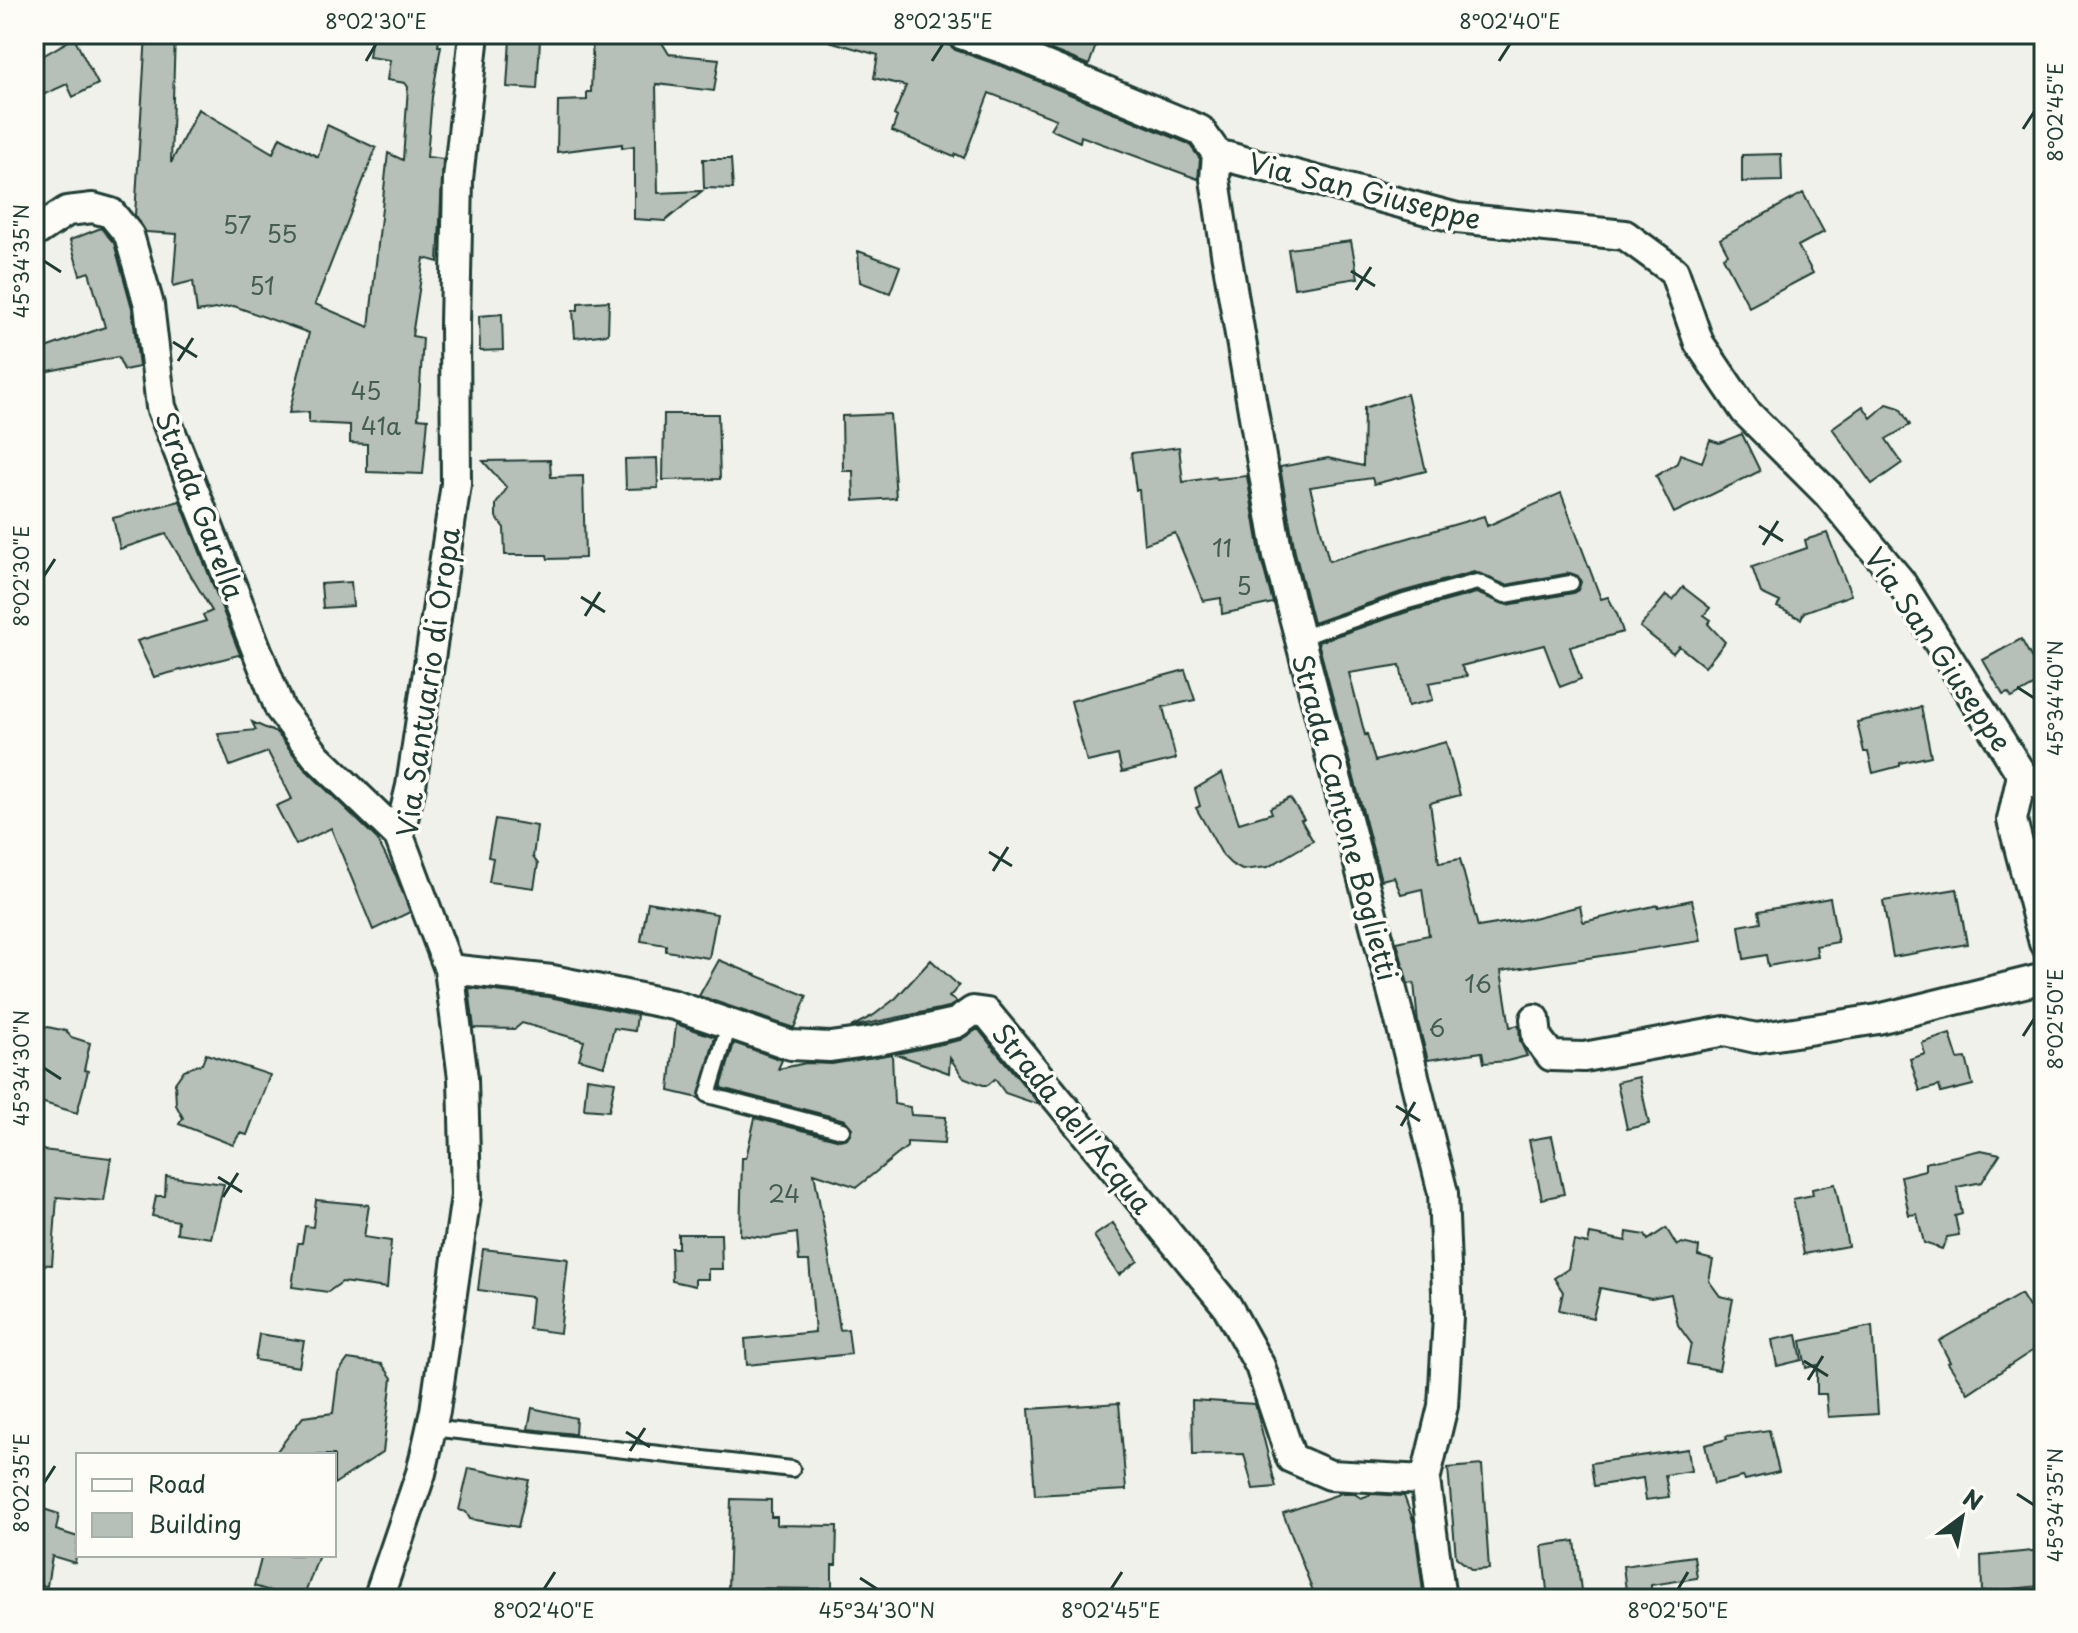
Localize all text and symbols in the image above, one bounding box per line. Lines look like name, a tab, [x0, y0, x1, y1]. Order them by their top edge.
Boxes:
text: 8°02'30"E	[325, 6, 427, 36]
text: 8°02'35"E	[893, 6, 993, 36]
text: 8°02'40"E	[1459, 6, 1561, 36]
text: 8°02'45"E	[2040, 62, 2070, 162]
street label: Via San Giuseppe	[1244, 140, 1486, 240]
text: 45°34'35"N	[6, 204, 36, 318]
house number: 57	[223, 206, 252, 242]
house number: 55	[267, 215, 297, 251]
house number: 51	[249, 267, 275, 303]
house number: 45	[351, 372, 381, 408]
street label: Strada Garella	[145, 404, 257, 606]
house number: 41a	[361, 407, 401, 443]
street label: Via Santuario di Oropa	[384, 524, 470, 840]
text: 8°02'30"E	[6, 525, 36, 627]
house number: 11	[1212, 529, 1232, 565]
street label: Via San Giuseppe	[1855, 538, 2023, 760]
house number: 5	[1236, 567, 1252, 603]
text: 45°34'40"N	[2040, 640, 2070, 756]
street label: Strada Cantone Boglietti	[1282, 649, 1410, 985]
house number: 16	[1464, 965, 1492, 1001]
text: 8°02'50"E	[2040, 969, 2070, 1069]
house number: 6	[1429, 1009, 1445, 1045]
text: 45°34'30"N	[6, 1010, 36, 1126]
street label: Strada dell'Acqua	[982, 1013, 1164, 1223]
house number: 24	[768, 1175, 800, 1211]
text: 8°02'35"E	[6, 1433, 36, 1533]
text: 45°34'35"N	[2040, 1448, 2070, 1562]
legend	[76, 1453, 336, 1557]
text: Road	[148, 1465, 206, 1501]
north arrow	[1922, 1477, 2002, 1557]
text: N	[1957, 1480, 1990, 1517]
text: Building	[148, 1505, 242, 1541]
text: 8°02'40"E	[493, 1595, 595, 1625]
text: 45°34'30"N	[819, 1595, 935, 1625]
text: 8°02'45"E	[1061, 1595, 1161, 1625]
text: 8°02'50"E	[1628, 1595, 1728, 1625]

